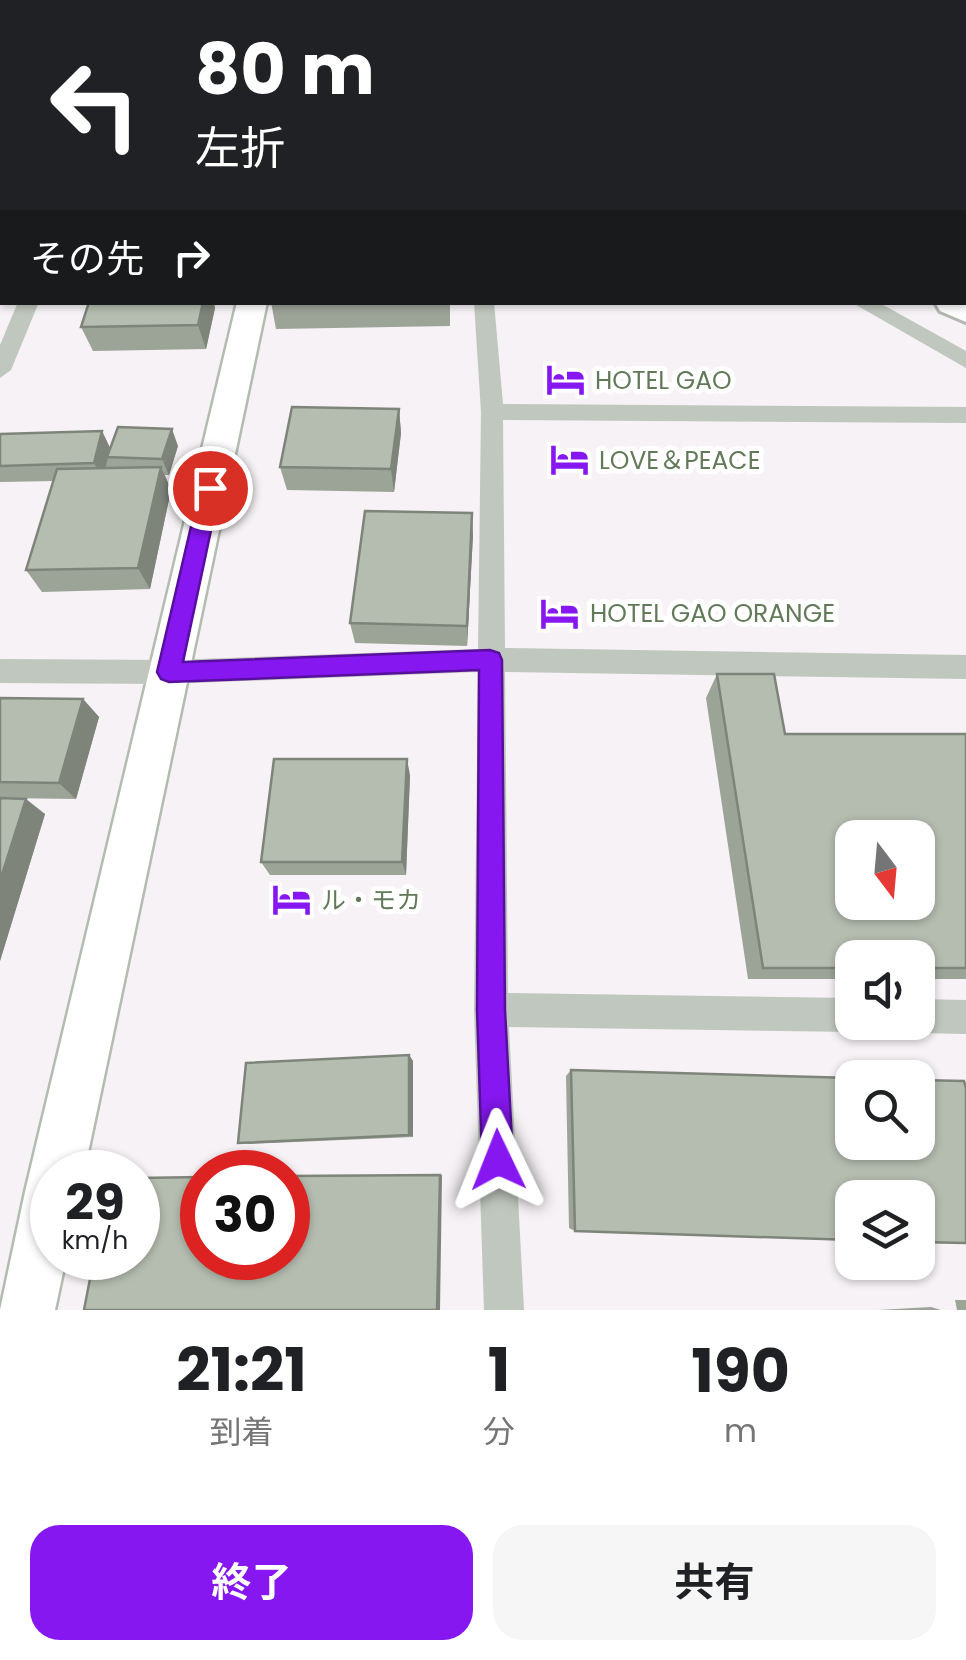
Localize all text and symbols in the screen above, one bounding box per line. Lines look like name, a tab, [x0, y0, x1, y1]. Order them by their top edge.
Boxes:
text: 80 m	[195, 20, 375, 119]
icon: left	[30, 40, 160, 170]
text: 左折	[195, 117, 285, 180]
icon: right	[164, 230, 219, 285]
text: その先	[30, 232, 144, 285]
hotel icon: HOTEL GAO	[544, 359, 586, 401]
place label: HOTEL GAO	[595, 363, 732, 398]
hotel icon: LOVE＆PEACE	[548, 439, 590, 481]
place label: LOVE＆PEACE	[599, 443, 760, 478]
pin	[168, 446, 253, 531]
icon: arrive	[183, 461, 238, 516]
hotel icon: HOTEL GAO ORANGE	[539, 592, 581, 634]
place label: HOTEL GAO ORANGE	[590, 596, 835, 631]
north arrow	[835, 820, 935, 920]
map controls	[835, 820, 935, 1280]
hotel icon: ル・モカ	[270, 879, 312, 921]
place label: ル・モカ	[321, 883, 421, 918]
button: sound	[835, 940, 935, 1040]
button: search	[835, 1060, 935, 1160]
position arrow	[446, 1108, 550, 1212]
speed limit sign: 30	[180, 1150, 310, 1280]
text: 29	[65, 1167, 125, 1238]
button: layers	[835, 1180, 935, 1280]
text: km/h	[62, 1223, 128, 1258]
text: 21:21	[176, 1328, 307, 1412]
text: 1	[488, 1328, 510, 1412]
text: 190	[691, 1329, 790, 1413]
text: m	[724, 1408, 757, 1453]
text: 到着	[210, 1409, 274, 1454]
text: 分	[483, 1409, 515, 1454]
button: 終了	[30, 1525, 473, 1640]
button: 共有	[493, 1525, 936, 1640]

